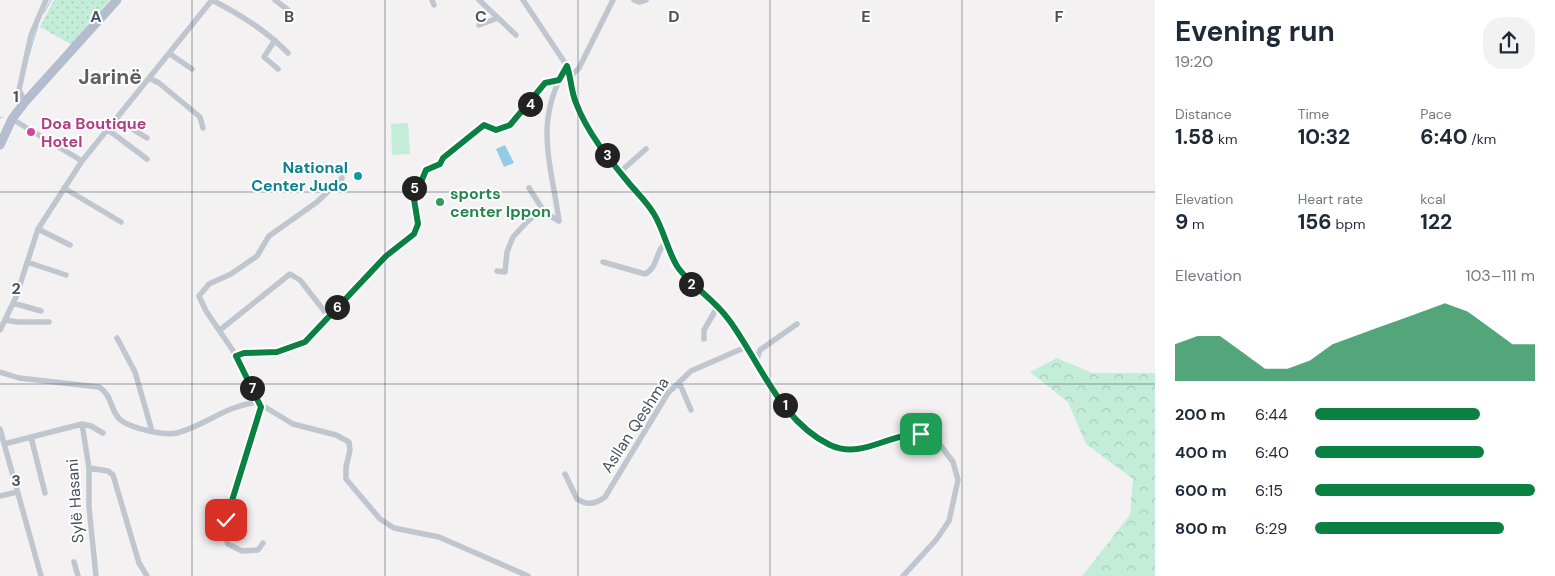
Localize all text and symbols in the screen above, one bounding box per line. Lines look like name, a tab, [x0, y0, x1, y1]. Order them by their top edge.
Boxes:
text: A	[90, 6, 102, 27]
text: B	[284, 6, 294, 27]
text: C	[475, 6, 487, 27]
text: D	[668, 6, 680, 27]
text: E	[861, 6, 871, 27]
text: F	[1055, 6, 1064, 27]
text: Evening run	[1175, 13, 1335, 50]
button: share	[1483, 17, 1535, 69]
text: 19:20	[1175, 51, 1213, 72]
district label: Jarinë	[78, 63, 142, 91]
text: 1	[13, 86, 19, 107]
pin: 4	[518, 92, 542, 116]
text: 4	[526, 95, 535, 113]
text: Distance	[1175, 105, 1232, 123]
text: Time	[1298, 105, 1329, 123]
text: Pace	[1420, 105, 1452, 123]
place label: Doa Boutique Hotel	[41, 113, 146, 152]
text: 1.58	[1175, 123, 1214, 151]
text: 10:32	[1298, 123, 1350, 151]
text: 6:40	[1420, 123, 1467, 151]
marker: Doa Boutique Hotel	[25, 126, 37, 138]
text: km	[1214, 130, 1238, 148]
text: /km	[1467, 130, 1496, 148]
pin: 3	[594, 142, 620, 168]
text: 3	[603, 146, 612, 164]
place label: National Center Judo	[251, 157, 348, 196]
marker: National Center Judo	[352, 170, 364, 182]
pin: 5	[402, 176, 426, 200]
text: 5	[410, 179, 419, 197]
place label: sports center Ippon	[450, 183, 551, 222]
text: Elevation	[1175, 190, 1233, 208]
text: Heart rate	[1298, 190, 1363, 208]
text: kcal	[1420, 190, 1446, 208]
marker: sports center Ippon	[434, 196, 446, 208]
text: 9	[1175, 208, 1188, 236]
text: 156	[1298, 208, 1332, 236]
text: 122	[1420, 208, 1452, 236]
text: m	[1188, 215, 1205, 233]
text: bpm	[1332, 215, 1365, 233]
text: Elevation	[1175, 265, 1242, 286]
text: 103–111 m	[1465, 265, 1535, 286]
pin: 2	[678, 272, 704, 296]
text: 2	[687, 275, 696, 293]
text: 2	[11, 278, 21, 299]
pin: 6	[324, 294, 350, 320]
text: 6	[333, 298, 342, 316]
street label: Asllan Qeshma	[596, 373, 674, 477]
pin: 7	[240, 376, 264, 400]
text: 7	[249, 379, 256, 397]
pin: 1	[772, 392, 798, 418]
text: 1	[783, 396, 788, 414]
text: 200 m	[1175, 404, 1226, 425]
text: 6:44	[1255, 404, 1288, 425]
pin	[900, 413, 942, 455]
icon: arrive	[907, 420, 935, 448]
text: 400 m	[1175, 442, 1227, 463]
text: 6:40	[1255, 442, 1289, 463]
street label: Sylë Hasani	[62, 458, 88, 544]
text: 3	[11, 470, 21, 491]
text: 600 m	[1175, 480, 1227, 501]
text: 6:15	[1255, 480, 1283, 501]
pin	[205, 499, 247, 541]
icon: check	[212, 506, 240, 534]
text: 800 m	[1175, 518, 1226, 539]
text: 6:29	[1255, 518, 1287, 539]

